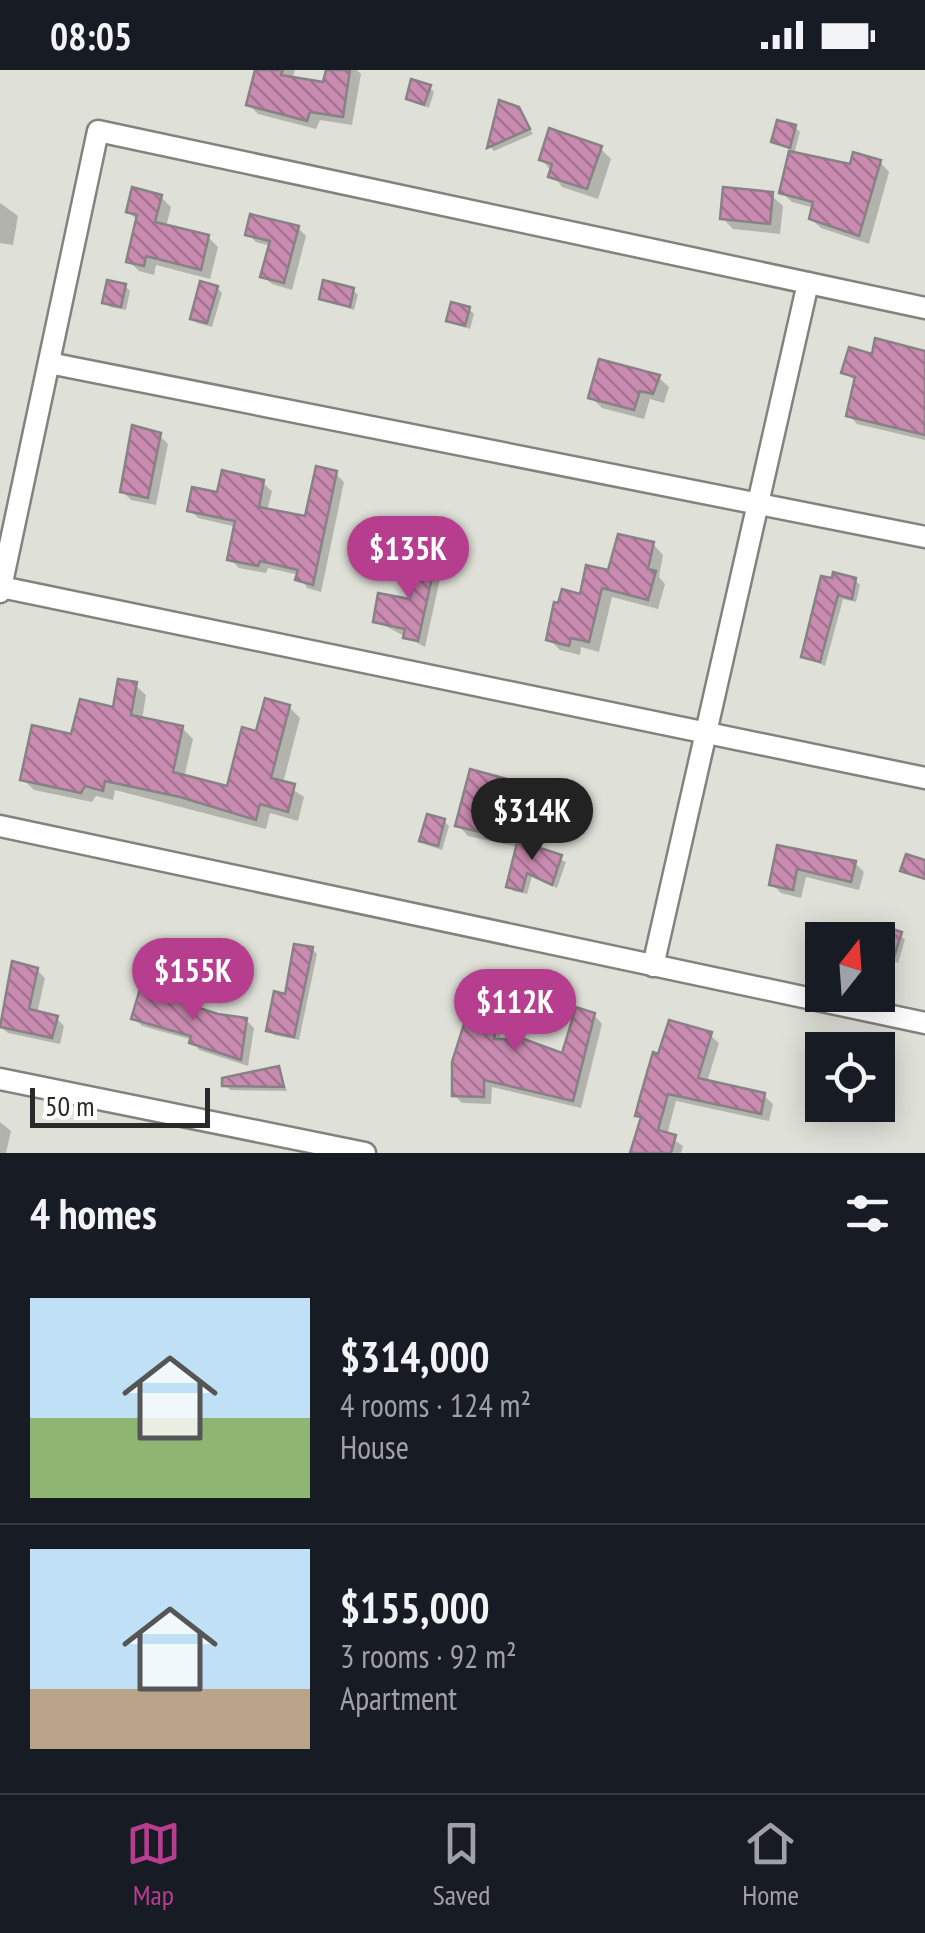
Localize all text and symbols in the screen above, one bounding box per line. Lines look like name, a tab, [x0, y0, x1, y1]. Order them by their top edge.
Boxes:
text: 08:05	[50, 11, 132, 60]
pin: $135K	[338, 516, 478, 601]
text: $135K	[369, 527, 447, 569]
pin: $314K	[462, 778, 602, 863]
text: $314K	[493, 789, 571, 831]
north arrow	[805, 922, 895, 1012]
map controls	[805, 922, 895, 1122]
pin: $155K	[123, 938, 263, 1023]
text: $155K	[154, 949, 232, 991]
pin: $112K	[445, 969, 585, 1054]
text: $112K	[476, 980, 554, 1022]
button: locate	[805, 1032, 895, 1122]
scale bar	[30, 1083, 210, 1128]
text: 50 m	[45, 1087, 94, 1124]
text: 4 homes	[30, 1186, 157, 1241]
icon: filters	[840, 1186, 895, 1241]
text: $314,000	[340, 1329, 490, 1384]
icon: home	[110, 1338, 230, 1458]
text: 4 rooms · 124 m²	[340, 1384, 531, 1426]
text: House	[340, 1426, 409, 1468]
text: $155,000	[340, 1580, 490, 1635]
icon: home	[110, 1589, 230, 1709]
text: 3 rooms · 92 m²	[340, 1635, 517, 1677]
text: Apartment	[340, 1677, 457, 1719]
tab: Map	[126, 1816, 181, 1913]
tab: Saved	[433, 1816, 490, 1913]
tab: Home	[742, 1816, 799, 1913]

